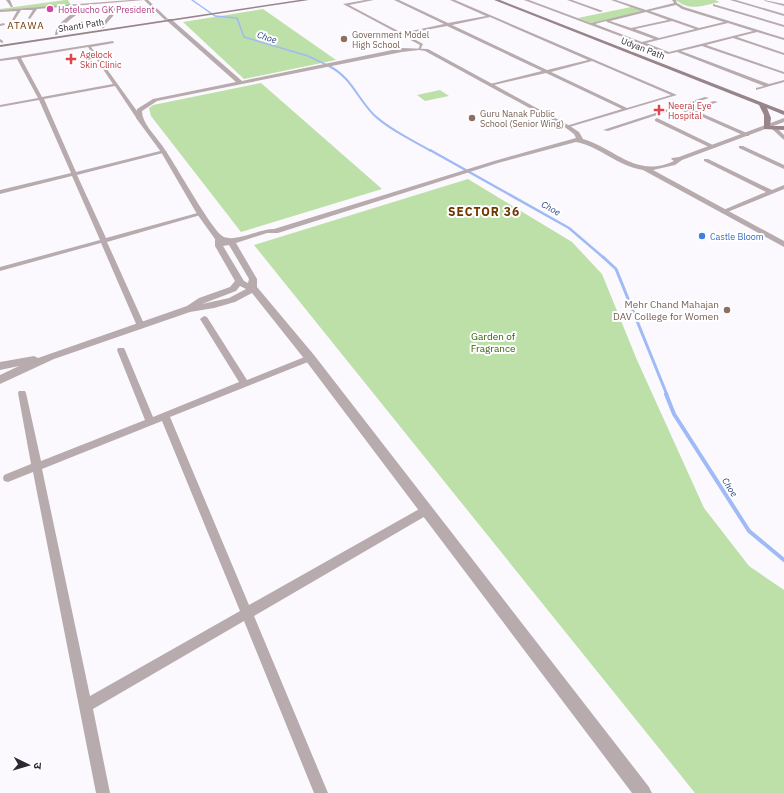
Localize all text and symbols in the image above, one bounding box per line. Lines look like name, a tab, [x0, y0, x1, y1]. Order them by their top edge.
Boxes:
marker: Hotelucho GK President	[45, 4, 55, 14]
place label: Hotelucho GK President	[58, 4, 155, 15]
street label: Shanti Path	[57, 16, 105, 34]
district label: ATAWA	[7, 19, 45, 32]
water label: Choe	[256, 29, 279, 45]
place label: Government Model High School	[352, 29, 430, 50]
marker: Government Model High School	[339, 34, 349, 44]
street label: Udyan Path	[619, 35, 667, 61]
place label: Agelock Skin Clinic	[80, 49, 122, 70]
marker: Agelock Skin Clinic	[65, 53, 77, 65]
place label: Neeraj Eye Hospital	[668, 100, 711, 121]
marker: Neeraj Eye Hospital	[653, 104, 665, 116]
place label: Guru Nanak Public School (Senior Wing)	[480, 108, 564, 129]
marker: Guru Nanak Public School (Senior Wing)	[467, 113, 477, 123]
water label: Choe	[540, 198, 563, 218]
district label: SECTOR 36	[448, 204, 520, 219]
marker: Castle Bloom	[697, 231, 707, 241]
place label: Castle Bloom	[710, 231, 764, 242]
place label: Mehr Chand Mahajan DAV College for Women	[613, 298, 719, 323]
marker: Mehr Chand Mahajan DAV College for Women	[722, 305, 732, 315]
park label: Garden of Fragrance	[471, 330, 516, 355]
water label: Choe	[720, 476, 740, 499]
north arrow	[8, 745, 48, 785]
text: उ	[31, 762, 45, 770]

